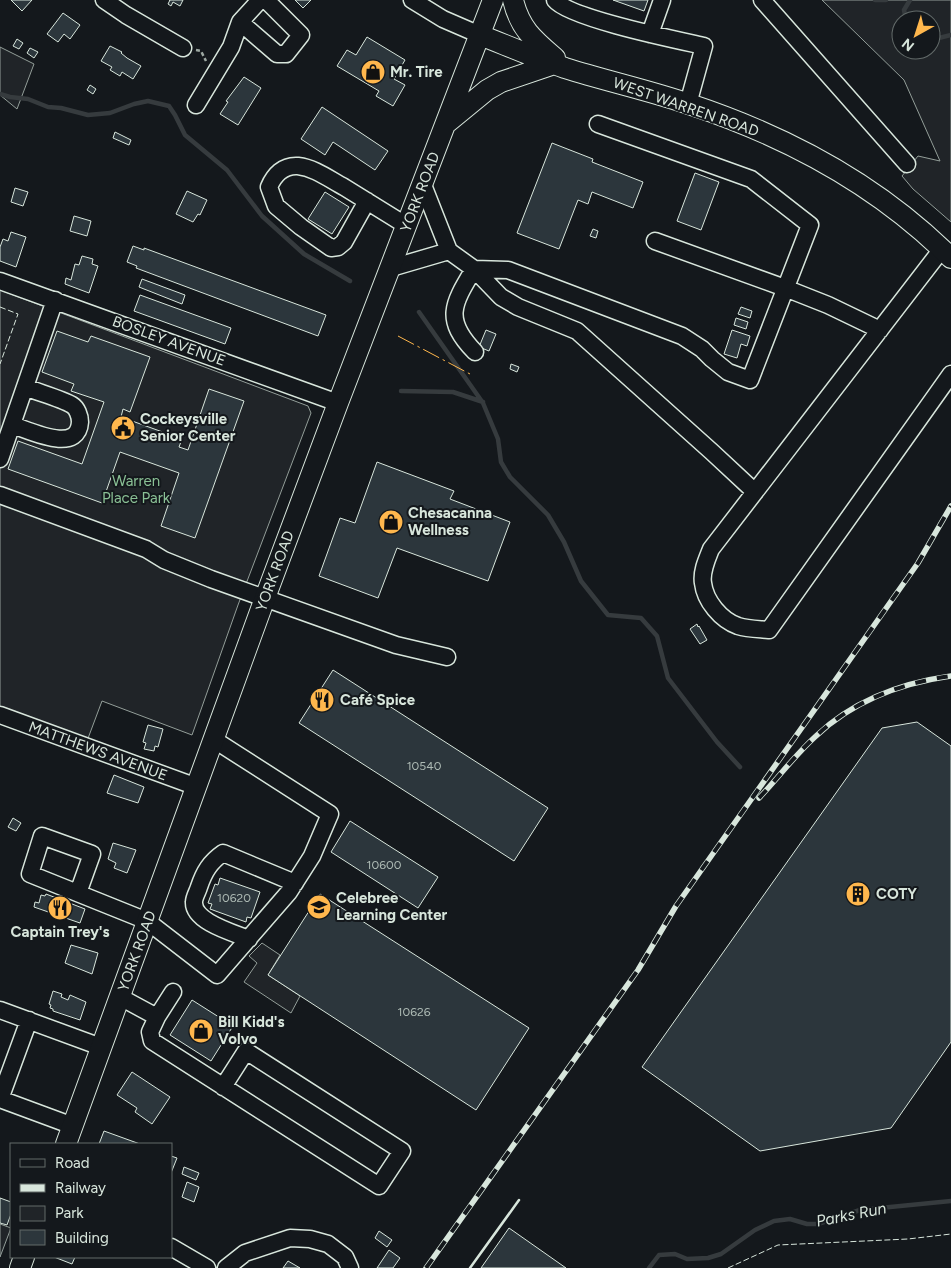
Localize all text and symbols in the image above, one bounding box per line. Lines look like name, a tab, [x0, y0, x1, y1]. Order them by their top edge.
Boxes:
north arrow	[891, 10, 941, 60]
text: N	[899, 35, 918, 55]
shop icon: Mr. Tire	[360, 59, 386, 85]
place label: Mr. Tire	[390, 63, 443, 81]
street label: WEST WARREN ROAD	[611, 74, 761, 140]
street label: YORK ROAD	[396, 149, 444, 235]
street label: BOSLEY AVENUE	[110, 312, 228, 370]
place label: Cockeysville Senior Center	[140, 410, 236, 445]
public building icon: Cockeysville Senior Center	[110, 415, 136, 441]
park label: Warren Place Park	[102, 472, 171, 507]
place label: Chesacanna Wellness	[408, 504, 492, 539]
shop icon: Chesacanna Wellness	[378, 509, 404, 535]
street label: YORK ROAD	[252, 528, 298, 614]
restaurant icon: Café Spice	[309, 687, 335, 713]
place label: Café Spice	[340, 691, 416, 709]
street label: MATTHEWS AVENUE	[26, 717, 170, 785]
house number: 10540	[407, 759, 442, 773]
house number: 10600	[367, 858, 402, 872]
building icon: COTY	[845, 881, 871, 907]
place label: COTY	[876, 885, 917, 903]
place label: Celebree Learning Center	[336, 889, 448, 924]
house number: 10620	[217, 891, 251, 905]
school or university icon: Celebree Learning Center	[306, 894, 332, 920]
restaurant icon: Captain Trey's	[47, 895, 73, 921]
street label: YORK ROAD	[114, 908, 160, 994]
place label: Captain Trey's	[11, 923, 109, 941]
house number: 10626	[398, 1005, 431, 1019]
place label: Bill Kidd's Volvo	[218, 1013, 285, 1048]
shop icon: Bill Kidd's Volvo	[188, 1018, 214, 1044]
legend	[10, 1143, 172, 1258]
text: Road	[55, 1154, 90, 1172]
text: Railway	[55, 1179, 106, 1197]
water label: Parks Run	[814, 1198, 888, 1231]
text: Park	[55, 1204, 84, 1222]
text: Building	[55, 1229, 109, 1247]

